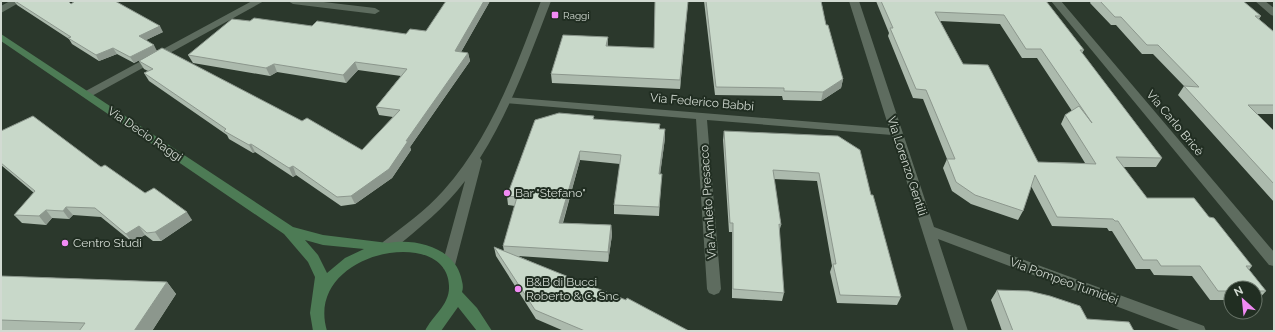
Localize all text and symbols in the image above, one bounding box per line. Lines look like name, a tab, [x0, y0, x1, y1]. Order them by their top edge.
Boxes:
marker: Raggi	[550, 10, 560, 20]
place label: Raggi	[563, 10, 589, 21]
street label: Via Carlo Bricè	[1144, 87, 1206, 159]
street label: Via Federico Babbi	[650, 90, 754, 114]
street label: Via Decio Raggi	[105, 104, 185, 164]
street label: Via Lorenzo Gentili	[884, 115, 930, 217]
street label: Via Amleto Presacco	[697, 144, 719, 260]
place label: Bar "Stefano"	[515, 186, 586, 200]
marker: Bar "Stefano"	[502, 188, 512, 198]
place label: Centro Studi	[73, 236, 142, 250]
marker: Centro Studi	[60, 238, 70, 248]
street label: Via Pompeo Tumidei	[1008, 255, 1120, 307]
place label: B&B di Bucci Roberto & C. Snc	[526, 275, 619, 303]
north arrow	[1223, 280, 1263, 320]
marker: B&B di Bucci Roberto & C. Snc	[513, 284, 523, 294]
text: N	[1232, 284, 1245, 299]

